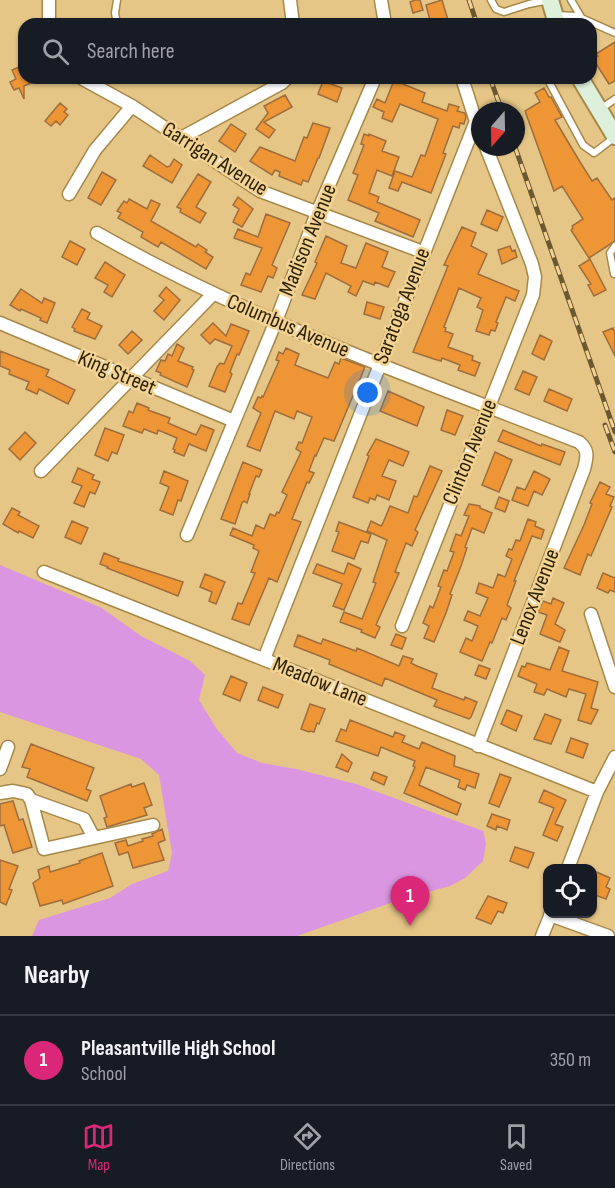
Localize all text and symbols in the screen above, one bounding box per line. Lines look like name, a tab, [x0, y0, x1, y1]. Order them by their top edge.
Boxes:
search box	[18, 18, 597, 84]
icon: search	[39, 35, 72, 68]
text: Search here	[87, 38, 174, 65]
north arrow	[471, 102, 525, 156]
street label: Garrigan Avenue	[157, 116, 273, 202]
street label: Madison Avenue	[273, 180, 343, 300]
street label: Saratoga Avenue	[368, 244, 436, 368]
street label: Columbus Avenue	[223, 288, 353, 364]
street label: King Street	[74, 345, 160, 402]
your location	[353, 378, 382, 407]
street label: Clinton Avenue	[437, 395, 503, 509]
street label: Lenox Avenue	[504, 545, 566, 649]
street label: Meadow Lane	[269, 651, 371, 713]
map controls	[543, 864, 597, 918]
button: locate	[543, 864, 597, 918]
pin: 1	[390, 876, 430, 926]
text: Nearby	[24, 960, 90, 991]
text: Pleasantville High School	[81, 1035, 275, 1062]
text: 1	[40, 1048, 47, 1072]
text: 350 m	[550, 1048, 591, 1072]
text: School	[81, 1062, 126, 1086]
tab: Map	[82, 1120, 115, 1175]
tab: Directions	[280, 1120, 335, 1175]
tab: Saved	[500, 1120, 533, 1175]

